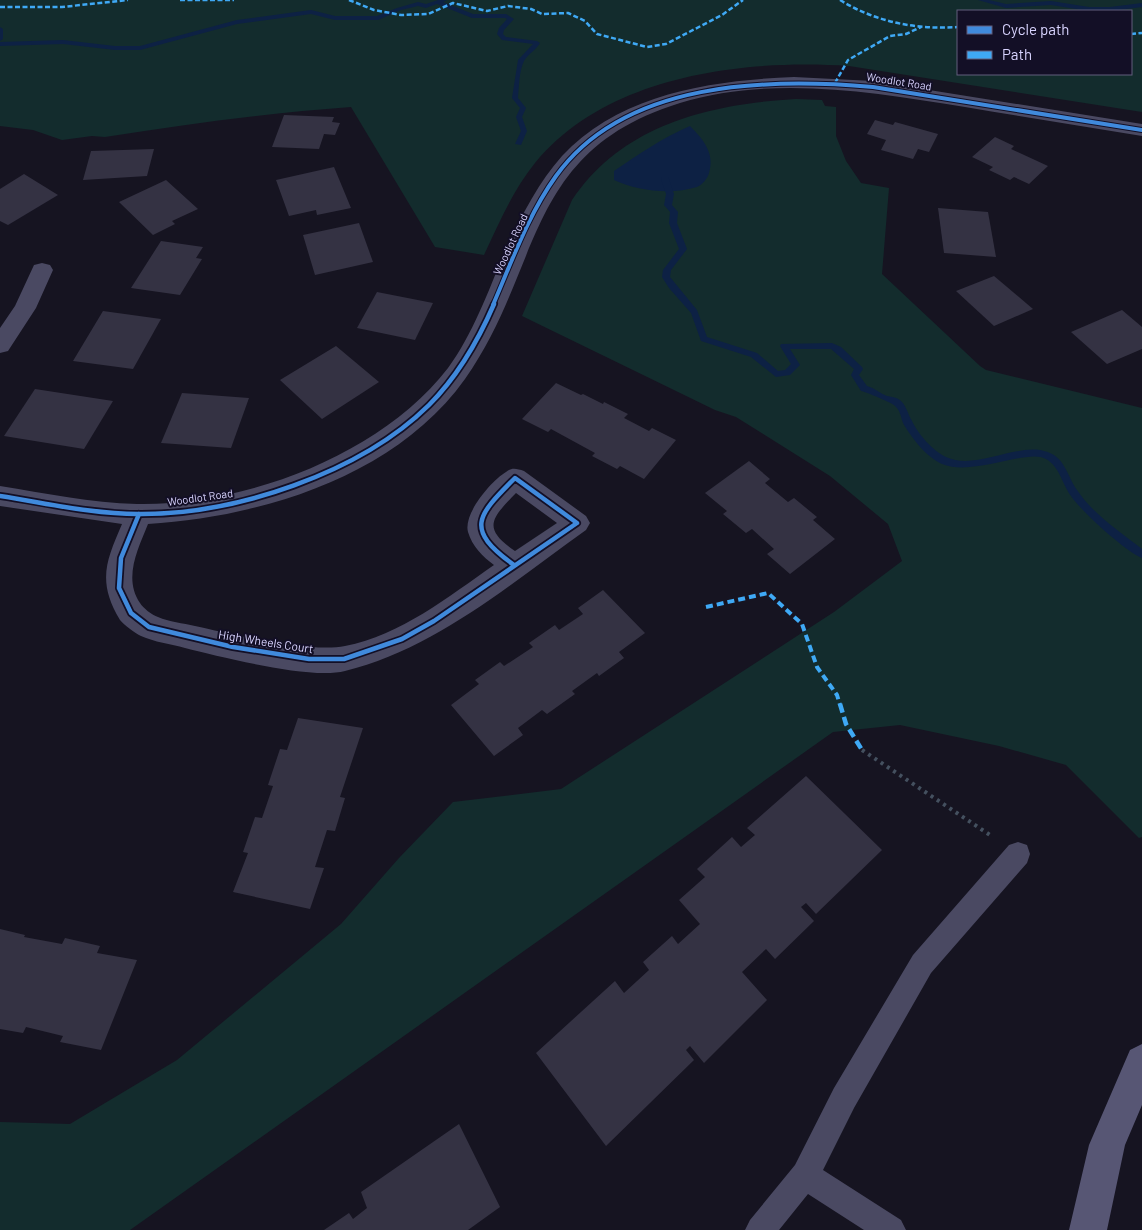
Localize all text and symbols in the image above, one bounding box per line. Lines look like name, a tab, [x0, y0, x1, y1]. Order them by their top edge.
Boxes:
legend	[957, 10, 1132, 75]
text: Cycle path	[1002, 20, 1069, 38]
text: Path	[1002, 45, 1032, 63]
street label: Woodlot Road	[865, 69, 933, 93]
street label: Woodlot Road	[490, 211, 530, 277]
street label: Woodlot Road	[166, 486, 234, 508]
street label: High Wheels Court	[217, 627, 315, 655]

